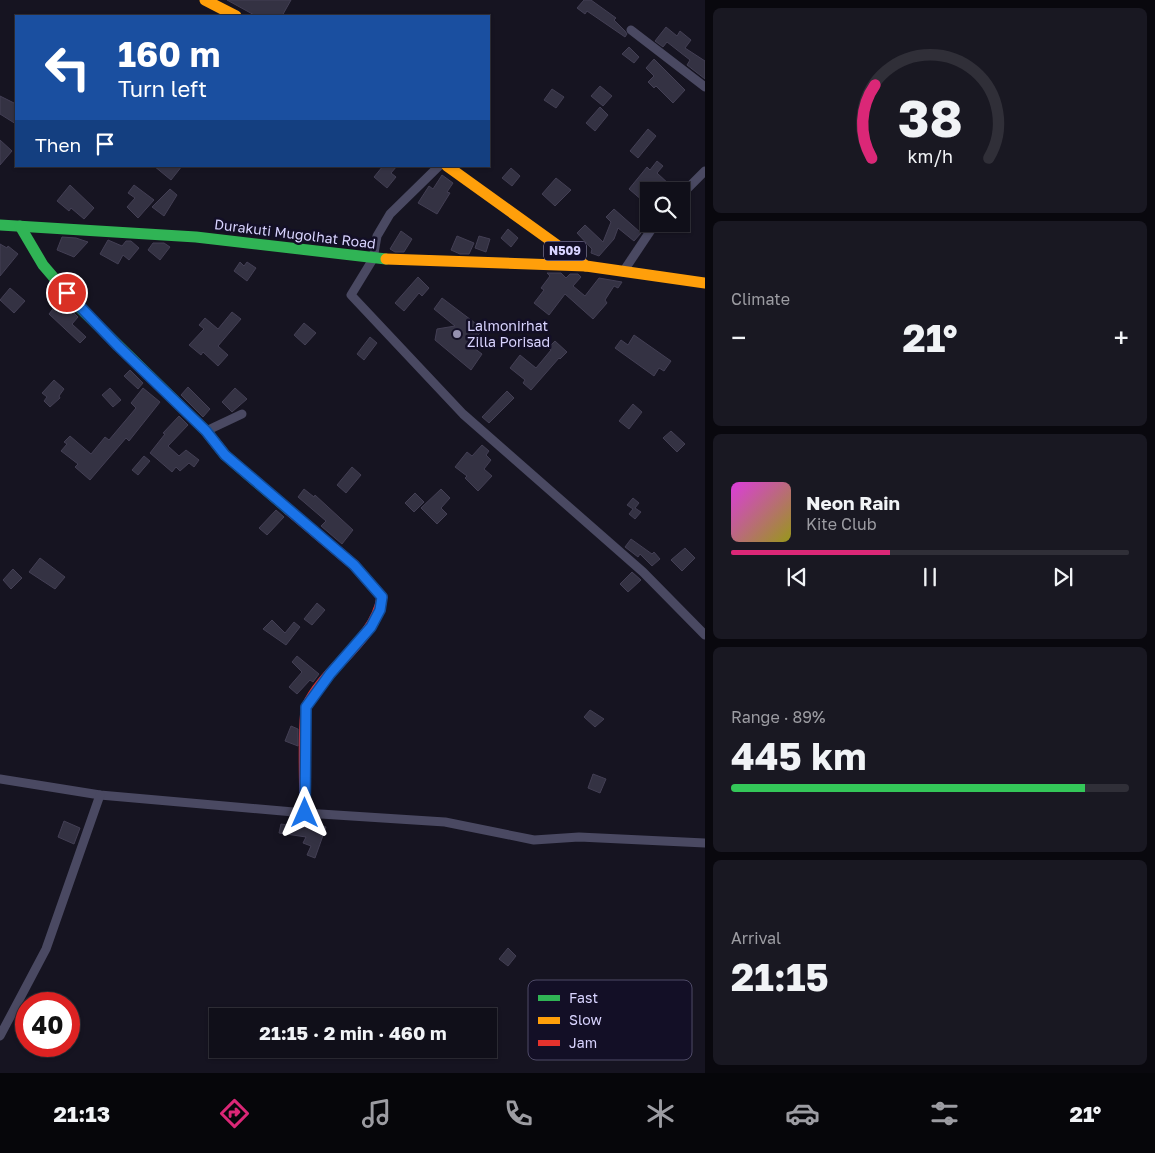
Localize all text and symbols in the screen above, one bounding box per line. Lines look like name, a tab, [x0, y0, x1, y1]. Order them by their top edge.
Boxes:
text: 160 m	[118, 33, 220, 75]
icon: left	[35, 35, 100, 100]
text: Turn left	[118, 75, 207, 102]
text: 38	[897, 86, 963, 148]
icon: arrive	[91, 130, 119, 158]
text: Then	[35, 133, 81, 156]
text: km/h	[907, 145, 953, 167]
map controls	[640, 182, 690, 232]
button: search	[640, 182, 690, 232]
street label: Durakuti Mugolhat Road	[213, 215, 377, 252]
road number: N509	[544, 242, 586, 260]
pin	[46, 272, 88, 314]
icon: arrive	[53, 279, 81, 307]
text: Climate	[731, 289, 790, 309]
text: 21°	[903, 315, 958, 360]
place label: Lalmonirhat Zilla Porisad	[467, 317, 550, 350]
text: −	[731, 321, 746, 354]
text: +	[1114, 321, 1129, 354]
marker: Lalmonirhat Zilla Porisad	[451, 328, 463, 340]
text: Neon Rain	[806, 491, 900, 514]
text: Kite Club	[806, 514, 877, 534]
icon: previous	[783, 563, 811, 591]
icon: pause	[916, 563, 944, 591]
icon: next	[1049, 563, 1077, 591]
text: Range · 89%	[731, 707, 825, 727]
text: 445 km	[731, 733, 866, 778]
position arrow	[278, 786, 330, 838]
text: Arrival	[731, 928, 781, 948]
text: 21:15	[731, 954, 829, 999]
legend	[528, 980, 692, 1060]
text: Fast	[569, 989, 598, 1006]
speed limit sign: 40	[15, 992, 80, 1057]
text: Slow	[569, 1011, 602, 1028]
text: 21:15 · 2 min · 460 m	[259, 1021, 447, 1044]
text: Jam	[569, 1034, 597, 1051]
icon: directions	[217, 1096, 252, 1131]
icon: music	[359, 1096, 394, 1131]
icon: phone	[501, 1096, 536, 1131]
icon: climate	[643, 1096, 678, 1131]
icon: car	[785, 1096, 820, 1131]
icon: filters	[927, 1096, 962, 1131]
text: 21:13	[54, 1100, 110, 1127]
text: 21°	[1070, 1100, 1101, 1127]

